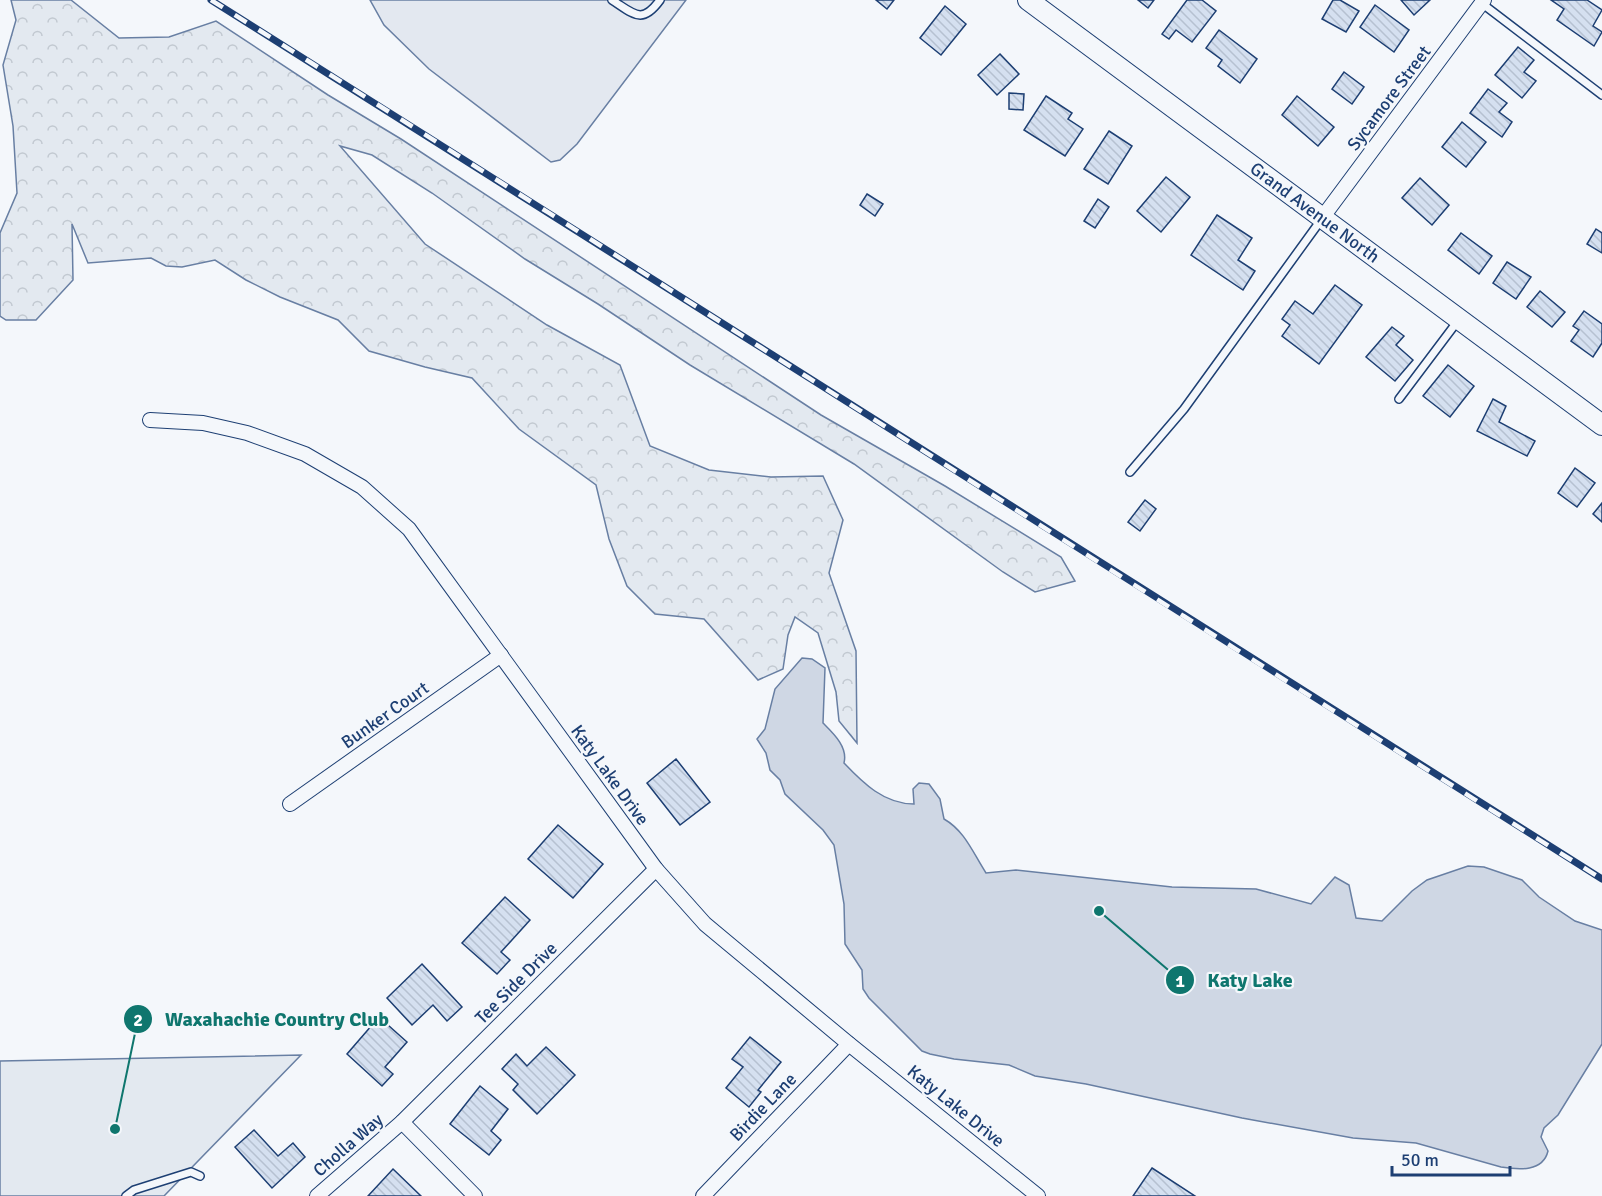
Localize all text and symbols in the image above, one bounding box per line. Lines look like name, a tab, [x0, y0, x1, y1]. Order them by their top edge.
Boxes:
street label: Sycamore Street	[1343, 41, 1435, 155]
street label: Grand Avenue North	[1246, 157, 1384, 268]
street label: Bunker Court	[337, 677, 433, 753]
street label: Katy Lake Drive	[566, 721, 654, 829]
street label: Tee Side Drive	[470, 937, 562, 1029]
callout: Katy Lake	[1165, 961, 1304, 999]
text: Katy Lake	[1207, 968, 1293, 993]
text: 1	[1175, 970, 1185, 992]
callout: Waxahachie Country Club	[123, 1000, 401, 1038]
text: Waxahachie Country Club	[165, 1007, 389, 1032]
text: 2	[133, 1009, 143, 1031]
street label: Katy Lake Drive	[903, 1060, 1009, 1152]
street label: Birdie Lane	[725, 1068, 801, 1146]
street label: Cholla Way	[309, 1108, 388, 1181]
scale bar	[1392, 1139, 1510, 1177]
text: 50 m	[1401, 1149, 1439, 1171]

